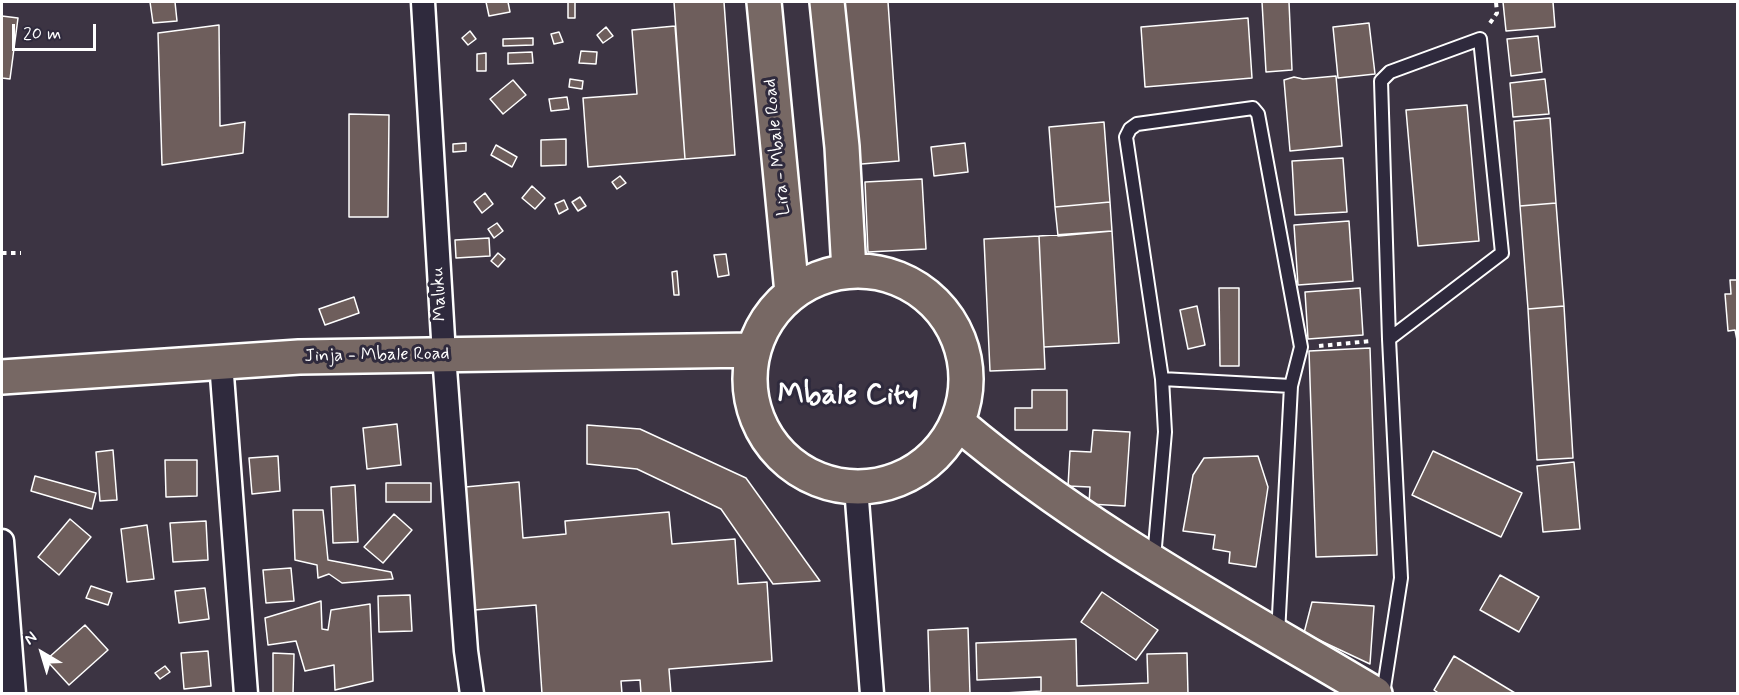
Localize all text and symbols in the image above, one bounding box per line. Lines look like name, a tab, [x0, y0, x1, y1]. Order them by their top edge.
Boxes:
scale bar	[15, 12, 99, 50]
text: 20 m	[23, 22, 61, 46]
street label: Lira - Mbale Road	[760, 78, 796, 216]
street label: Maluku	[428, 266, 452, 322]
street label: Jinja - Mbale Road	[304, 344, 450, 368]
district label: Mbale City	[777, 379, 919, 415]
north arrow	[12, 623, 72, 683]
text: N	[20, 627, 41, 650]

